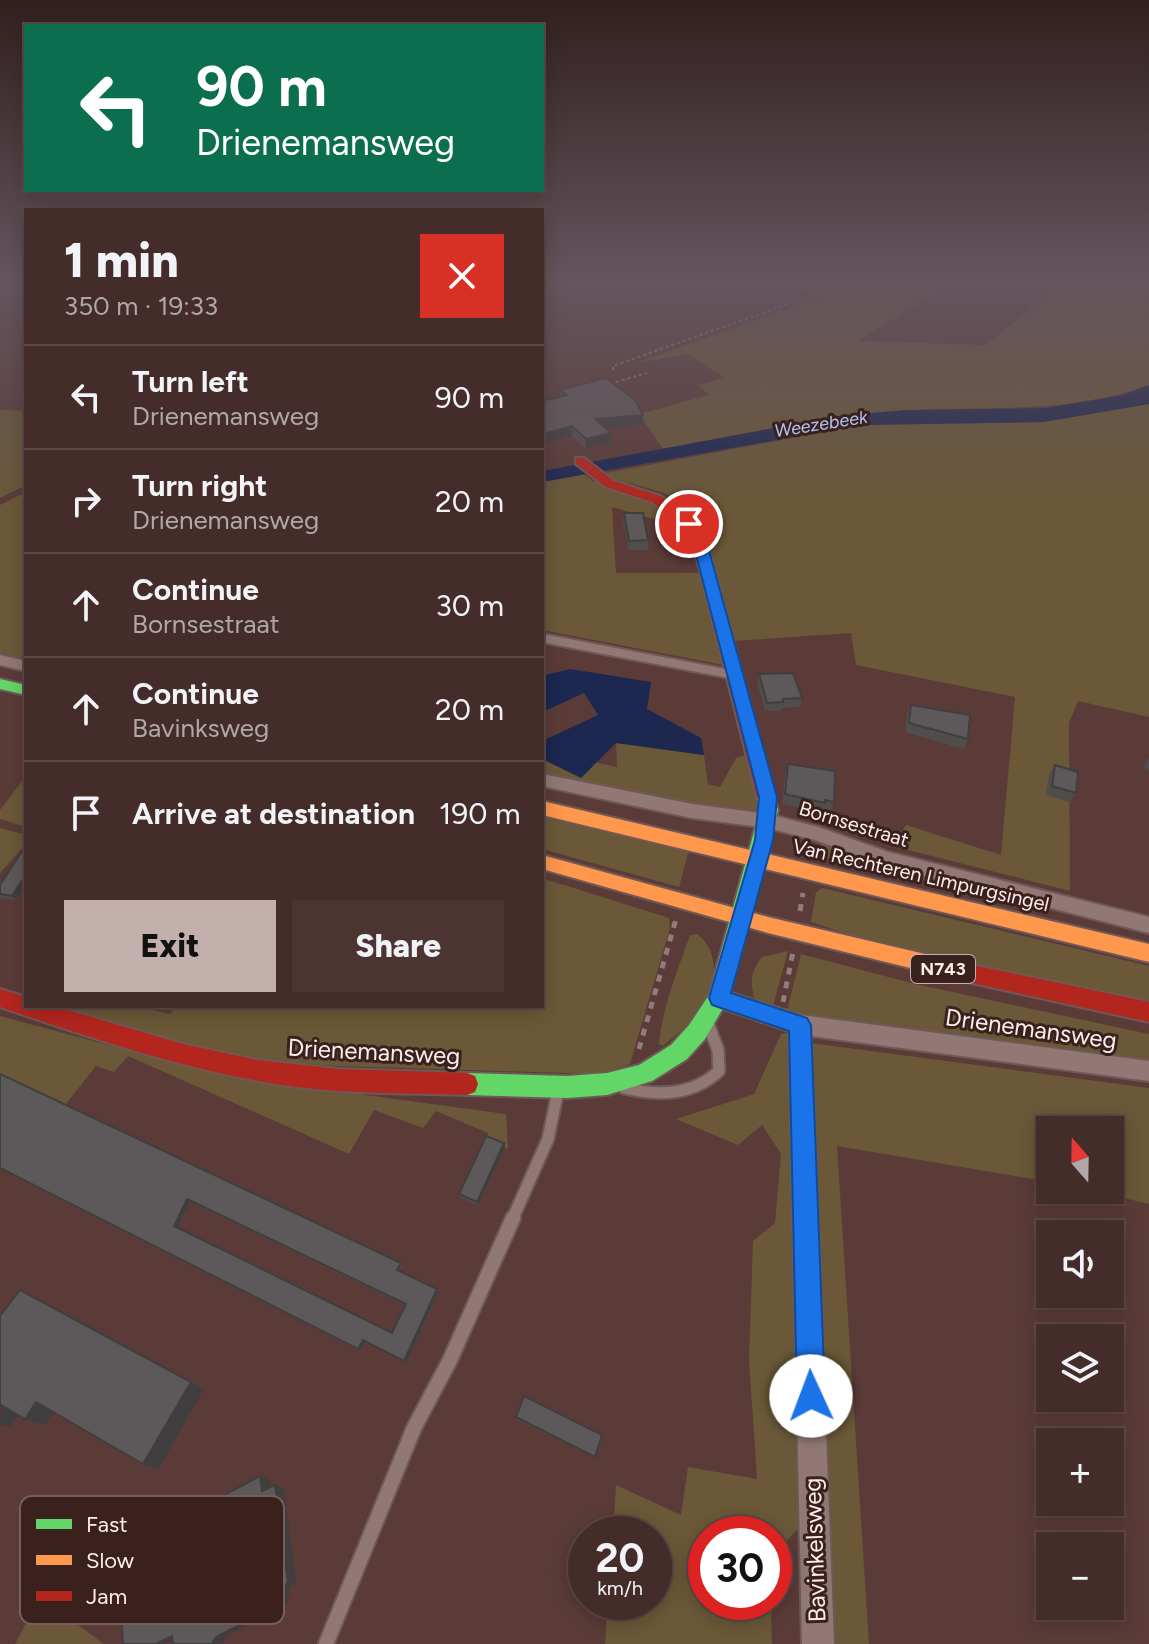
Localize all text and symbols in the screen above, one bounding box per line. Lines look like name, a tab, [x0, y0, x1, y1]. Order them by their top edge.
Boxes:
text: 90 m	[196, 53, 327, 120]
icon: left	[64, 56, 168, 160]
text: Drienemansweg	[196, 121, 455, 164]
text: 1 min	[64, 231, 179, 289]
button: close	[420, 234, 504, 318]
text: 350 m · 19:33	[64, 290, 218, 322]
text: Turn left	[132, 363, 249, 400]
icon: left	[64, 375, 108, 419]
text: 90 m	[435, 379, 504, 416]
text: Drienemansweg	[132, 400, 319, 432]
water label: Weezebeek	[773, 406, 870, 442]
text: Turn right	[132, 467, 267, 504]
icon: right	[64, 479, 108, 523]
text: 20 m	[435, 483, 504, 520]
pin	[655, 490, 723, 558]
icon: arrive	[667, 502, 711, 546]
text: Drienemansweg	[132, 504, 319, 536]
text: Continue	[132, 571, 259, 608]
icon: ahead	[64, 583, 108, 627]
text: 30 m	[436, 587, 504, 624]
text: Bornsestraat	[132, 608, 280, 640]
text: Continue	[132, 675, 259, 712]
icon: ahead	[64, 687, 108, 731]
text: 20 m	[435, 691, 504, 728]
text: Bavinksweg	[132, 712, 269, 744]
icon: arrive	[64, 791, 108, 835]
text: Arrive at destination	[132, 795, 415, 832]
text: 190 m	[439, 795, 521, 832]
street label: Bornsestraat	[796, 796, 912, 852]
street label: Van Rechteren Limpurgsingel	[790, 834, 1052, 916]
button: Exit	[64, 900, 276, 992]
button: Share	[292, 900, 504, 992]
road number: N743	[911, 955, 975, 983]
street label: Drienemansweg	[944, 1002, 1119, 1055]
street label: Drienemansweg	[287, 1032, 461, 1071]
north arrow	[1036, 1116, 1124, 1204]
map controls	[1036, 1116, 1124, 1620]
button: sound	[1036, 1220, 1124, 1308]
button: layers	[1036, 1324, 1124, 1412]
position arrow	[769, 1354, 853, 1438]
button: +	[1036, 1428, 1124, 1516]
street label: Bavinkelsweg	[797, 1477, 832, 1623]
legend	[20, 1496, 284, 1624]
text: Fast	[86, 1511, 128, 1538]
speed limit sign: 30	[688, 1516, 792, 1620]
button: −	[1036, 1532, 1124, 1620]
text: 20	[595, 1534, 645, 1582]
text: Slow	[86, 1547, 135, 1574]
text: km/h	[597, 1576, 643, 1600]
text: Jam	[86, 1583, 127, 1610]

